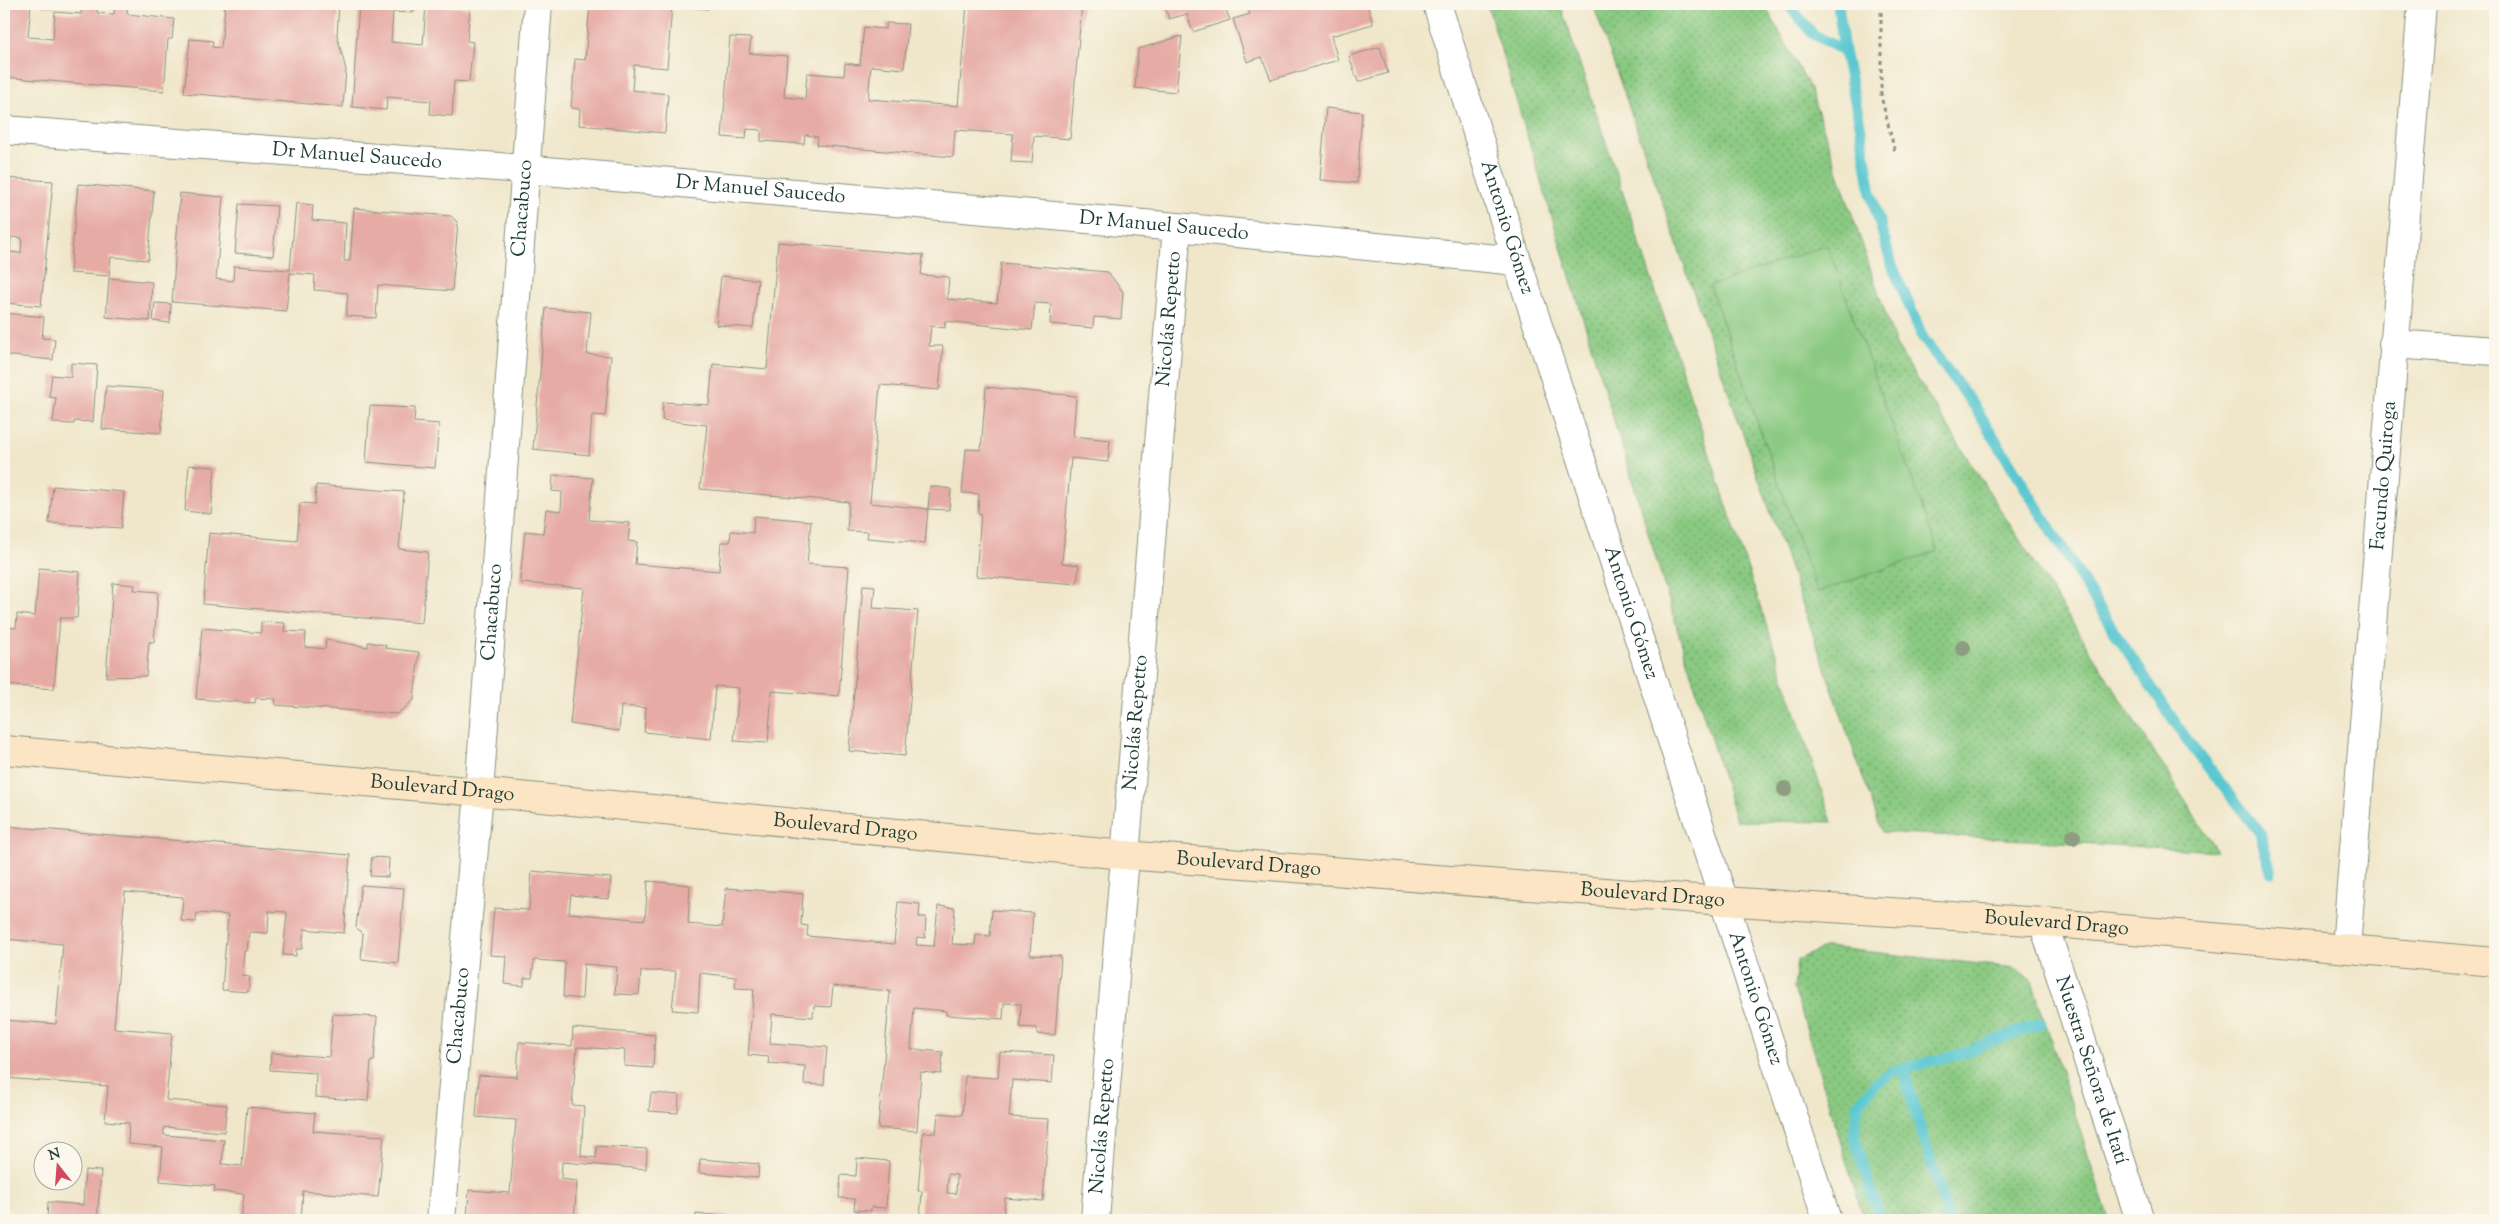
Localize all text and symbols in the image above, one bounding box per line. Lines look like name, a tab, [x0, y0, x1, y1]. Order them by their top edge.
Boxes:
street label: Dr Manuel Saucedo	[271, 136, 443, 177]
street label: Antonio Gómez	[1472, 157, 1541, 298]
street label: Chacabuco	[505, 159, 541, 258]
street label: Dr Manuel Saucedo	[674, 168, 847, 212]
street label: Dr Manuel Saucedo	[1078, 204, 1250, 249]
street label: Nicolás Repetto	[1149, 250, 1189, 388]
street label: Facundo Quiroga	[2364, 400, 2404, 551]
street label: Antonio Gómez	[1596, 542, 1666, 683]
street label: Chacabuco	[474, 562, 511, 662]
street label: Nicolás Repetto	[1116, 654, 1156, 792]
street label: Boulevard Drago	[369, 768, 516, 810]
street label: Boulevard Drago	[772, 806, 919, 849]
street label: Boulevard Drago	[1175, 845, 1322, 885]
street label: Boulevard Drago	[1579, 876, 1726, 916]
street label: Boulevard Drago	[1983, 904, 2130, 944]
street label: Antonio Gómez	[1720, 928, 1790, 1069]
street label: Chacabuco	[440, 966, 478, 1066]
street label: Nuestra Señora de Itatí	[2047, 972, 2136, 1169]
street label: Nicolás Repetto	[1083, 1057, 1123, 1195]
north arrow	[32, 1142, 82, 1192]
text: N	[47, 1144, 63, 1167]

